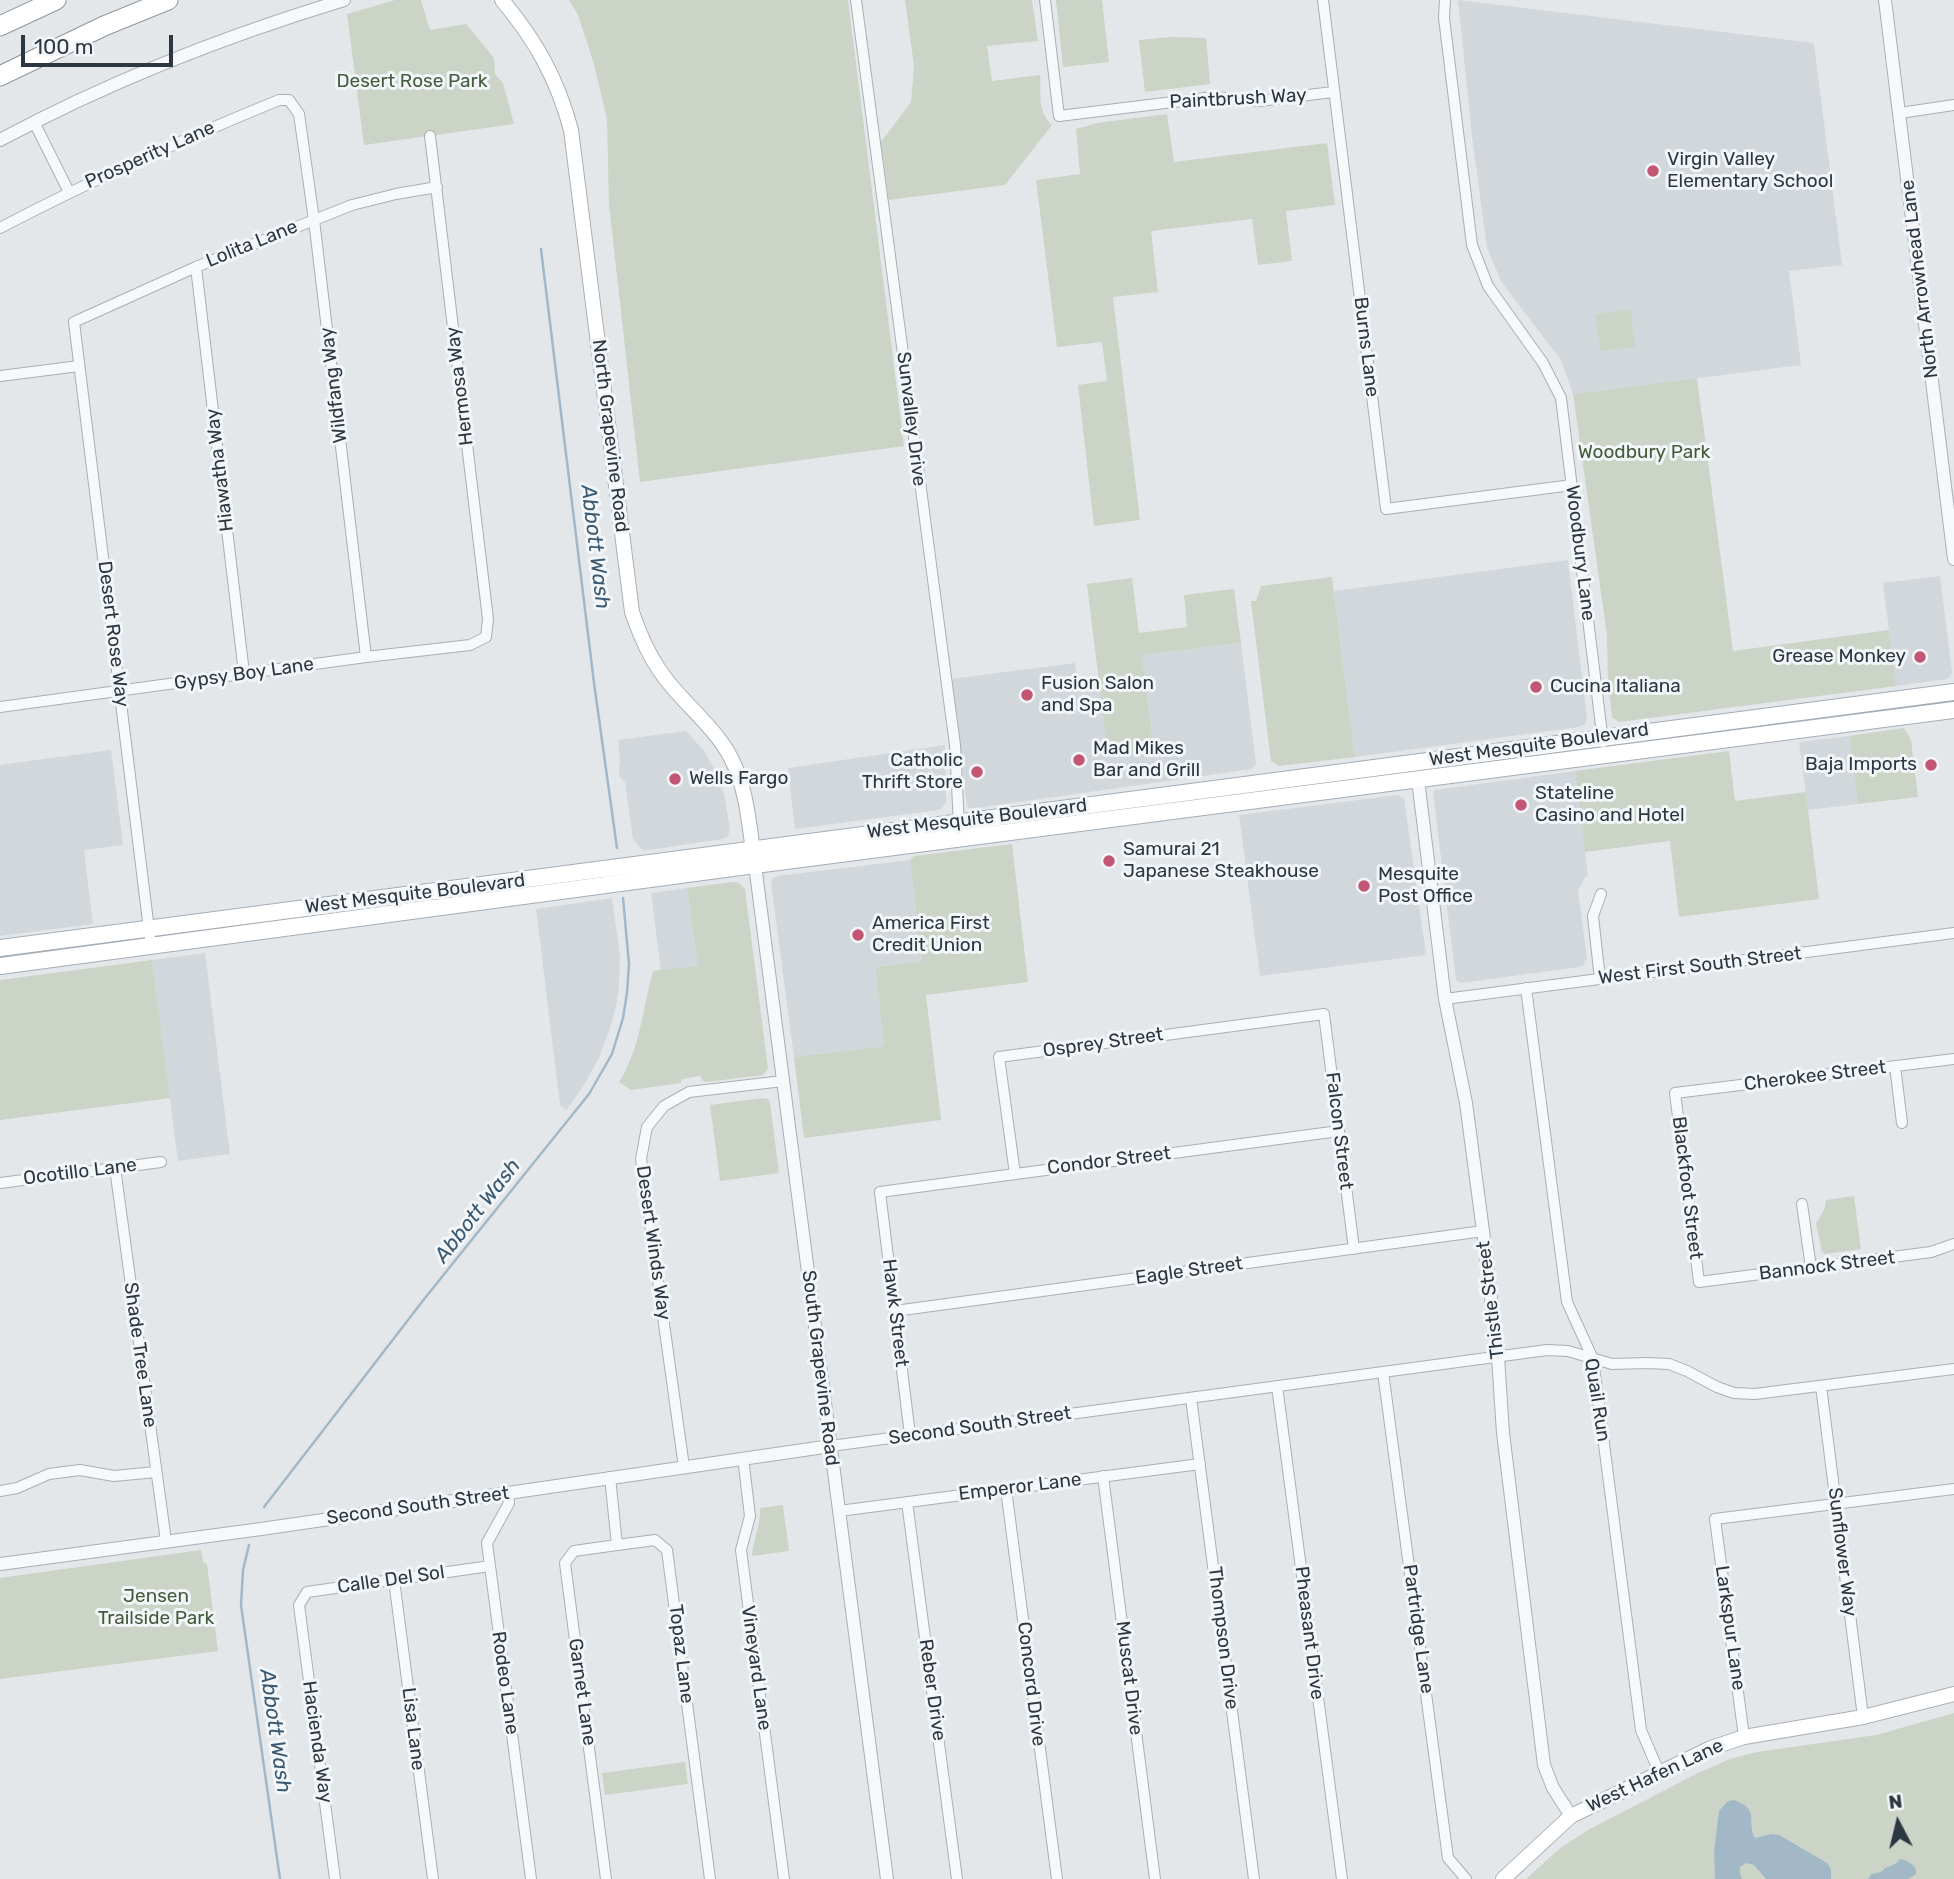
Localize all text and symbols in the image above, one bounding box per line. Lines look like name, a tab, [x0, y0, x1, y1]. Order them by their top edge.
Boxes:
scale bar	[24, 21, 177, 65]
text: 100 m	[34, 34, 93, 59]
park label: Desert Rose Park	[336, 71, 488, 93]
street label: Paintbrush Way	[1169, 84, 1307, 114]
street label: Prosperity Lane	[82, 116, 218, 194]
place label: Virgin Valley Elementary School	[1667, 149, 1833, 193]
marker: Virgin Valley Elementary School	[1645, 163, 1661, 179]
street label: North Arrowhead Lane	[1897, 178, 1943, 380]
street label: Lolita Lane	[203, 215, 301, 273]
street label: Burns Lane	[1349, 296, 1383, 398]
street label: Hermosa Way	[441, 325, 479, 447]
street label: Wildfang Way	[316, 326, 352, 444]
street label: North Grapevine Road	[587, 338, 633, 534]
street label: Sunvalley Drive	[891, 350, 931, 488]
street label: Hiawatha Way	[201, 407, 239, 533]
park label: Woodbury Park	[1578, 442, 1710, 464]
water label: Abbott Wash	[575, 484, 615, 610]
street label: Woodbury Lane	[1560, 484, 1600, 622]
street label: Desert Rose Way	[93, 560, 133, 708]
place label: Grease Monkey	[1772, 646, 1906, 668]
marker: Grease Monkey	[1912, 649, 1928, 665]
street label: Gypsy Boy Lane	[173, 653, 315, 695]
place label: Fusion Salon and Spa	[1041, 673, 1154, 717]
place label: Cucina Italiana	[1550, 676, 1681, 698]
marker: Cucina Italiana	[1528, 679, 1544, 695]
marker: Fusion Salon and Spa	[1019, 687, 1035, 703]
street label: West Mesquite Boulevard	[1428, 718, 1650, 772]
place label: Mad Mikes Bar and Grill	[1093, 738, 1200, 782]
place label: Catholic Thrift Store	[862, 750, 963, 794]
marker: Mad Mikes Bar and Grill	[1071, 752, 1087, 768]
place label: Baja Imports	[1805, 754, 1917, 776]
marker: Baja Imports	[1923, 757, 1939, 773]
marker: Catholic Thrift Store	[969, 764, 985, 780]
place label: Wells Fargo	[689, 768, 788, 790]
marker: Wells Fargo	[667, 771, 683, 787]
place label: Stateline Casino and Hotel	[1535, 783, 1685, 827]
street label: West Mesquite Boulevard	[866, 794, 1088, 844]
marker: Stateline Casino and Hotel	[1513, 797, 1529, 813]
place label: Samurai 21 Japanese Steakhouse	[1123, 839, 1319, 883]
marker: Samurai 21 Japanese Steakhouse	[1101, 853, 1117, 869]
place label: Mesquite Post Office	[1378, 864, 1473, 908]
street label: West Mesquite Boulevard	[304, 869, 526, 919]
marker: Mesquite Post Office	[1356, 878, 1372, 894]
place label: America First Credit Union	[872, 913, 990, 957]
marker: America First Credit Union	[850, 927, 866, 943]
street label: West First South Street	[1597, 942, 1803, 990]
street label: Osprey Street	[1041, 1023, 1165, 1063]
street label: Cherokee Street	[1743, 1056, 1887, 1096]
street label: Falcon Street	[1320, 1071, 1358, 1191]
street label: Blackfoot Street	[1667, 1115, 1707, 1261]
street label: Condor Street	[1046, 1142, 1172, 1180]
street label: Ocotillo Lane	[22, 1154, 138, 1190]
water label: Abbott Wash	[430, 1154, 526, 1268]
street label: Desert Winds Way	[631, 1164, 675, 1322]
street label: Thistle Street	[1472, 1240, 1510, 1360]
street label: Bannock Street	[1758, 1246, 1896, 1286]
street label: Eagle Street	[1134, 1252, 1244, 1290]
street label: Hawk Street	[877, 1258, 913, 1368]
street label: South Grapevine Road	[797, 1269, 843, 1467]
street label: Shade Tree Lane	[119, 1281, 161, 1429]
street label: Quail Run	[1579, 1357, 1615, 1443]
street label: Second South Street	[887, 1402, 1073, 1450]
street label: Emperor Lane	[957, 1468, 1083, 1506]
street label: Second South Street	[325, 1482, 511, 1530]
street label: Sunflower Way	[1823, 1486, 1861, 1618]
street label: Calle Del Sol	[336, 1561, 446, 1599]
street label: Partridge Lane	[1398, 1563, 1438, 1695]
street label: Larkspur Lane	[1710, 1564, 1750, 1692]
street label: Thompson Drive	[1203, 1565, 1243, 1711]
street label: Pheasant Drive	[1290, 1565, 1328, 1701]
park label: Jensen Trailside Park	[98, 1586, 214, 1630]
street label: Topaz Lane	[664, 1603, 698, 1705]
street label: Vineyard Lane	[736, 1604, 776, 1732]
street label: Concord Drive	[1012, 1620, 1050, 1748]
street label: Muscat Drive	[1111, 1620, 1147, 1736]
street label: Rodeo Lane	[486, 1630, 524, 1736]
street label: Garnet Lane	[563, 1637, 601, 1747]
street label: Reber Drive	[914, 1638, 950, 1742]
water label: Abbott Wash	[254, 1667, 296, 1795]
street label: Hacienda Way	[297, 1679, 337, 1805]
street label: Lisa Lane	[397, 1686, 429, 1772]
street label: West Hafen Lane	[1583, 1734, 1727, 1818]
north arrow	[1863, 1788, 1933, 1858]
text: N	[1887, 1789, 1904, 1814]

